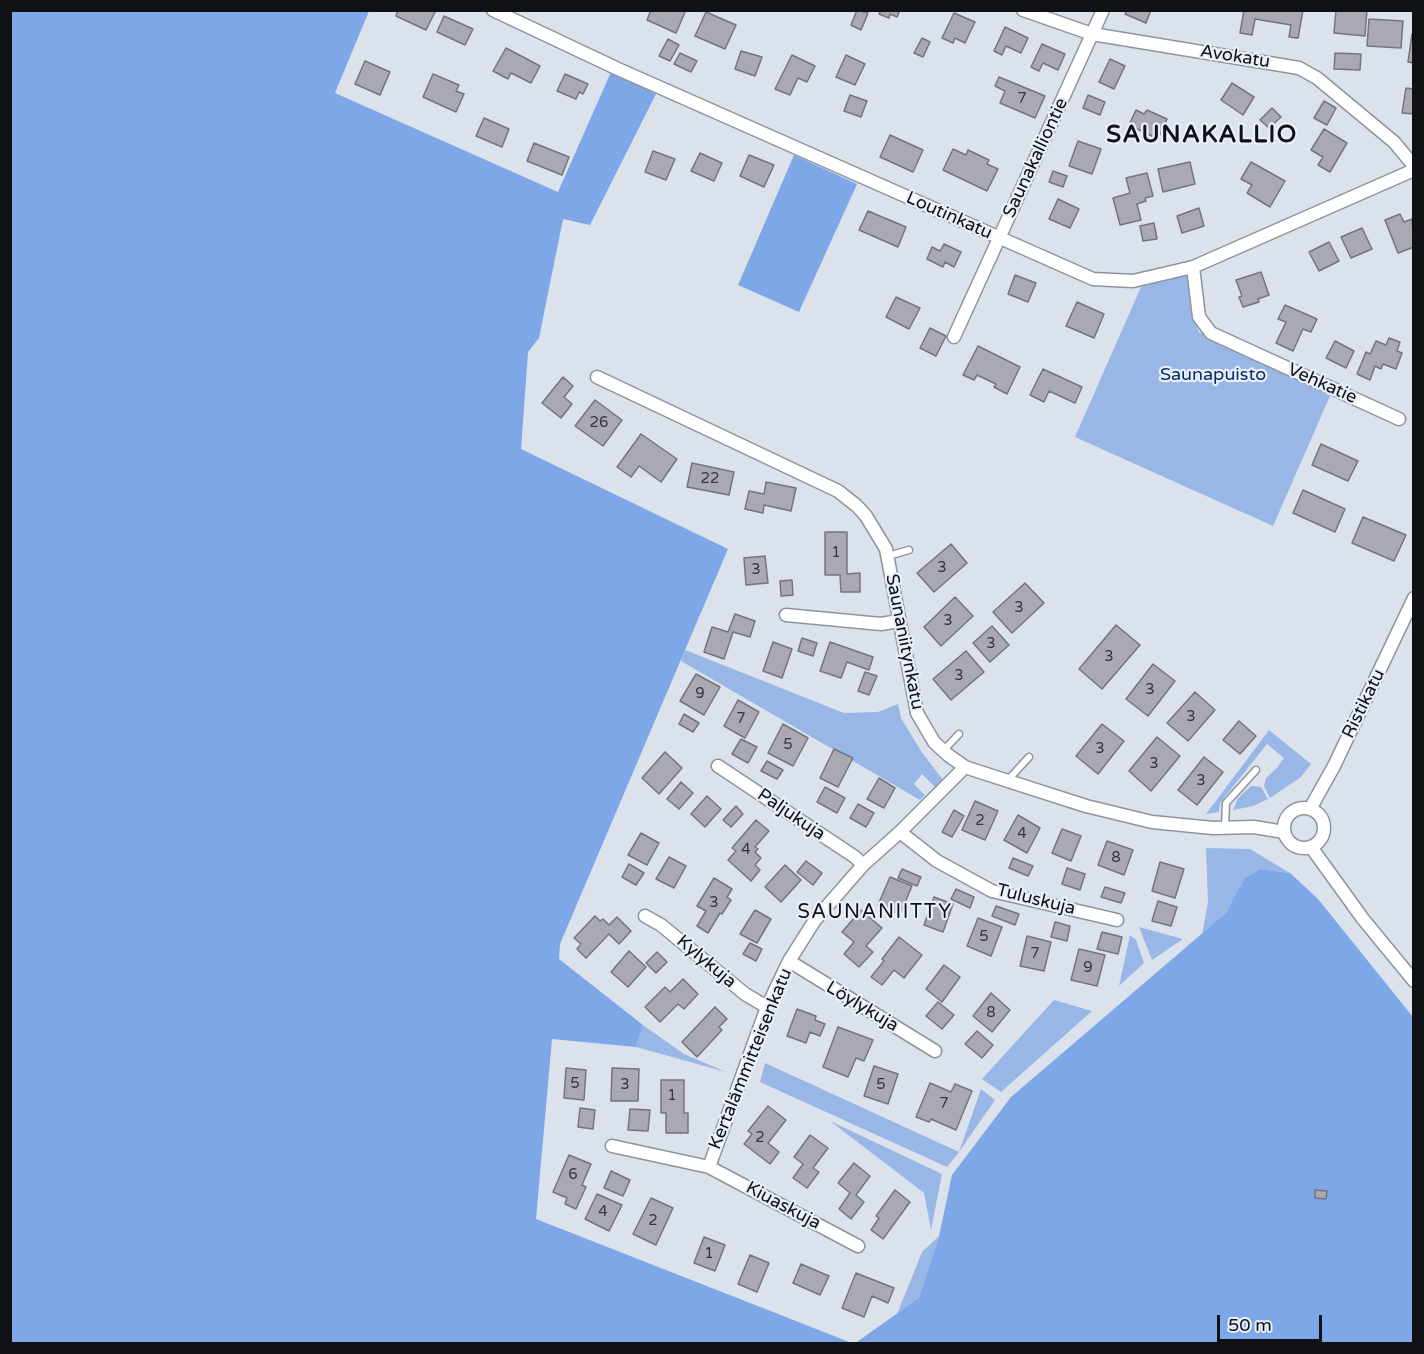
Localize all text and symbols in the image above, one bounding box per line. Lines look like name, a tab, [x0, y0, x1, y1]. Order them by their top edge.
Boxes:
street label: Avokatu	[1198, 41, 1272, 73]
house number: 7	[1017, 90, 1027, 108]
street label: Saunakalliontie	[999, 95, 1073, 221]
district label: SAUNAKALLIO	[1106, 122, 1298, 150]
street label: Loutinkatu	[903, 187, 995, 245]
street label: Vehkatie	[1284, 359, 1360, 409]
park label: Saunapuisto	[1160, 364, 1266, 386]
house number: 26	[590, 414, 608, 432]
house number: 22	[701, 470, 719, 488]
house number: 1	[831, 544, 841, 562]
house number: 3	[937, 559, 947, 577]
house number: 3	[751, 561, 761, 579]
street label: Saunaniitynkatu	[880, 572, 928, 712]
house number: 3	[1014, 599, 1024, 617]
house number: 3	[943, 612, 953, 630]
house number: 3	[986, 635, 996, 653]
house number: 3	[1104, 648, 1114, 666]
street label: Ristikatu	[1338, 666, 1390, 742]
house number: 3	[954, 667, 964, 685]
house number: 3	[1145, 681, 1155, 699]
house number: 9	[695, 685, 705, 703]
house number: 3	[1186, 708, 1196, 726]
house number: 7	[736, 710, 746, 728]
house number: 5	[783, 736, 793, 754]
house number: 3	[1095, 740, 1105, 758]
house number: 3	[1149, 755, 1159, 773]
house number: 3	[1196, 772, 1206, 790]
street label: Paljukuja	[753, 784, 829, 846]
house number: 2	[975, 812, 985, 830]
house number: 4	[1017, 825, 1027, 843]
house number: 4	[741, 841, 751, 859]
house number: 8	[1111, 849, 1121, 867]
street label: Tuluskuja	[994, 880, 1078, 920]
house number: 3	[709, 894, 719, 912]
district label: SAUNANIITTY	[798, 901, 952, 925]
house number: 5	[979, 928, 989, 946]
street label: Kylykuja	[672, 931, 740, 993]
house number: 7	[1030, 945, 1040, 963]
house number: 9	[1083, 959, 1093, 977]
street label: Kertalämmitteisenkatu	[705, 965, 797, 1153]
street label: Löylykuja	[822, 977, 902, 1037]
house number: 8	[986, 1004, 996, 1022]
house number: 5	[570, 1075, 580, 1093]
house number: 3	[620, 1076, 630, 1094]
house number: 5	[876, 1076, 886, 1094]
house number: 1	[667, 1087, 677, 1105]
house number: 7	[939, 1095, 949, 1113]
house number: 2	[755, 1129, 765, 1147]
house number: 6	[568, 1166, 578, 1184]
street label: Kiuaskuja	[742, 1177, 824, 1235]
house number: 4	[598, 1203, 608, 1221]
house number: 2	[648, 1212, 658, 1230]
house number: 1	[704, 1245, 714, 1263]
scale bar	[1220, 1303, 1325, 1341]
text: 50 m	[1228, 1314, 1272, 1336]

